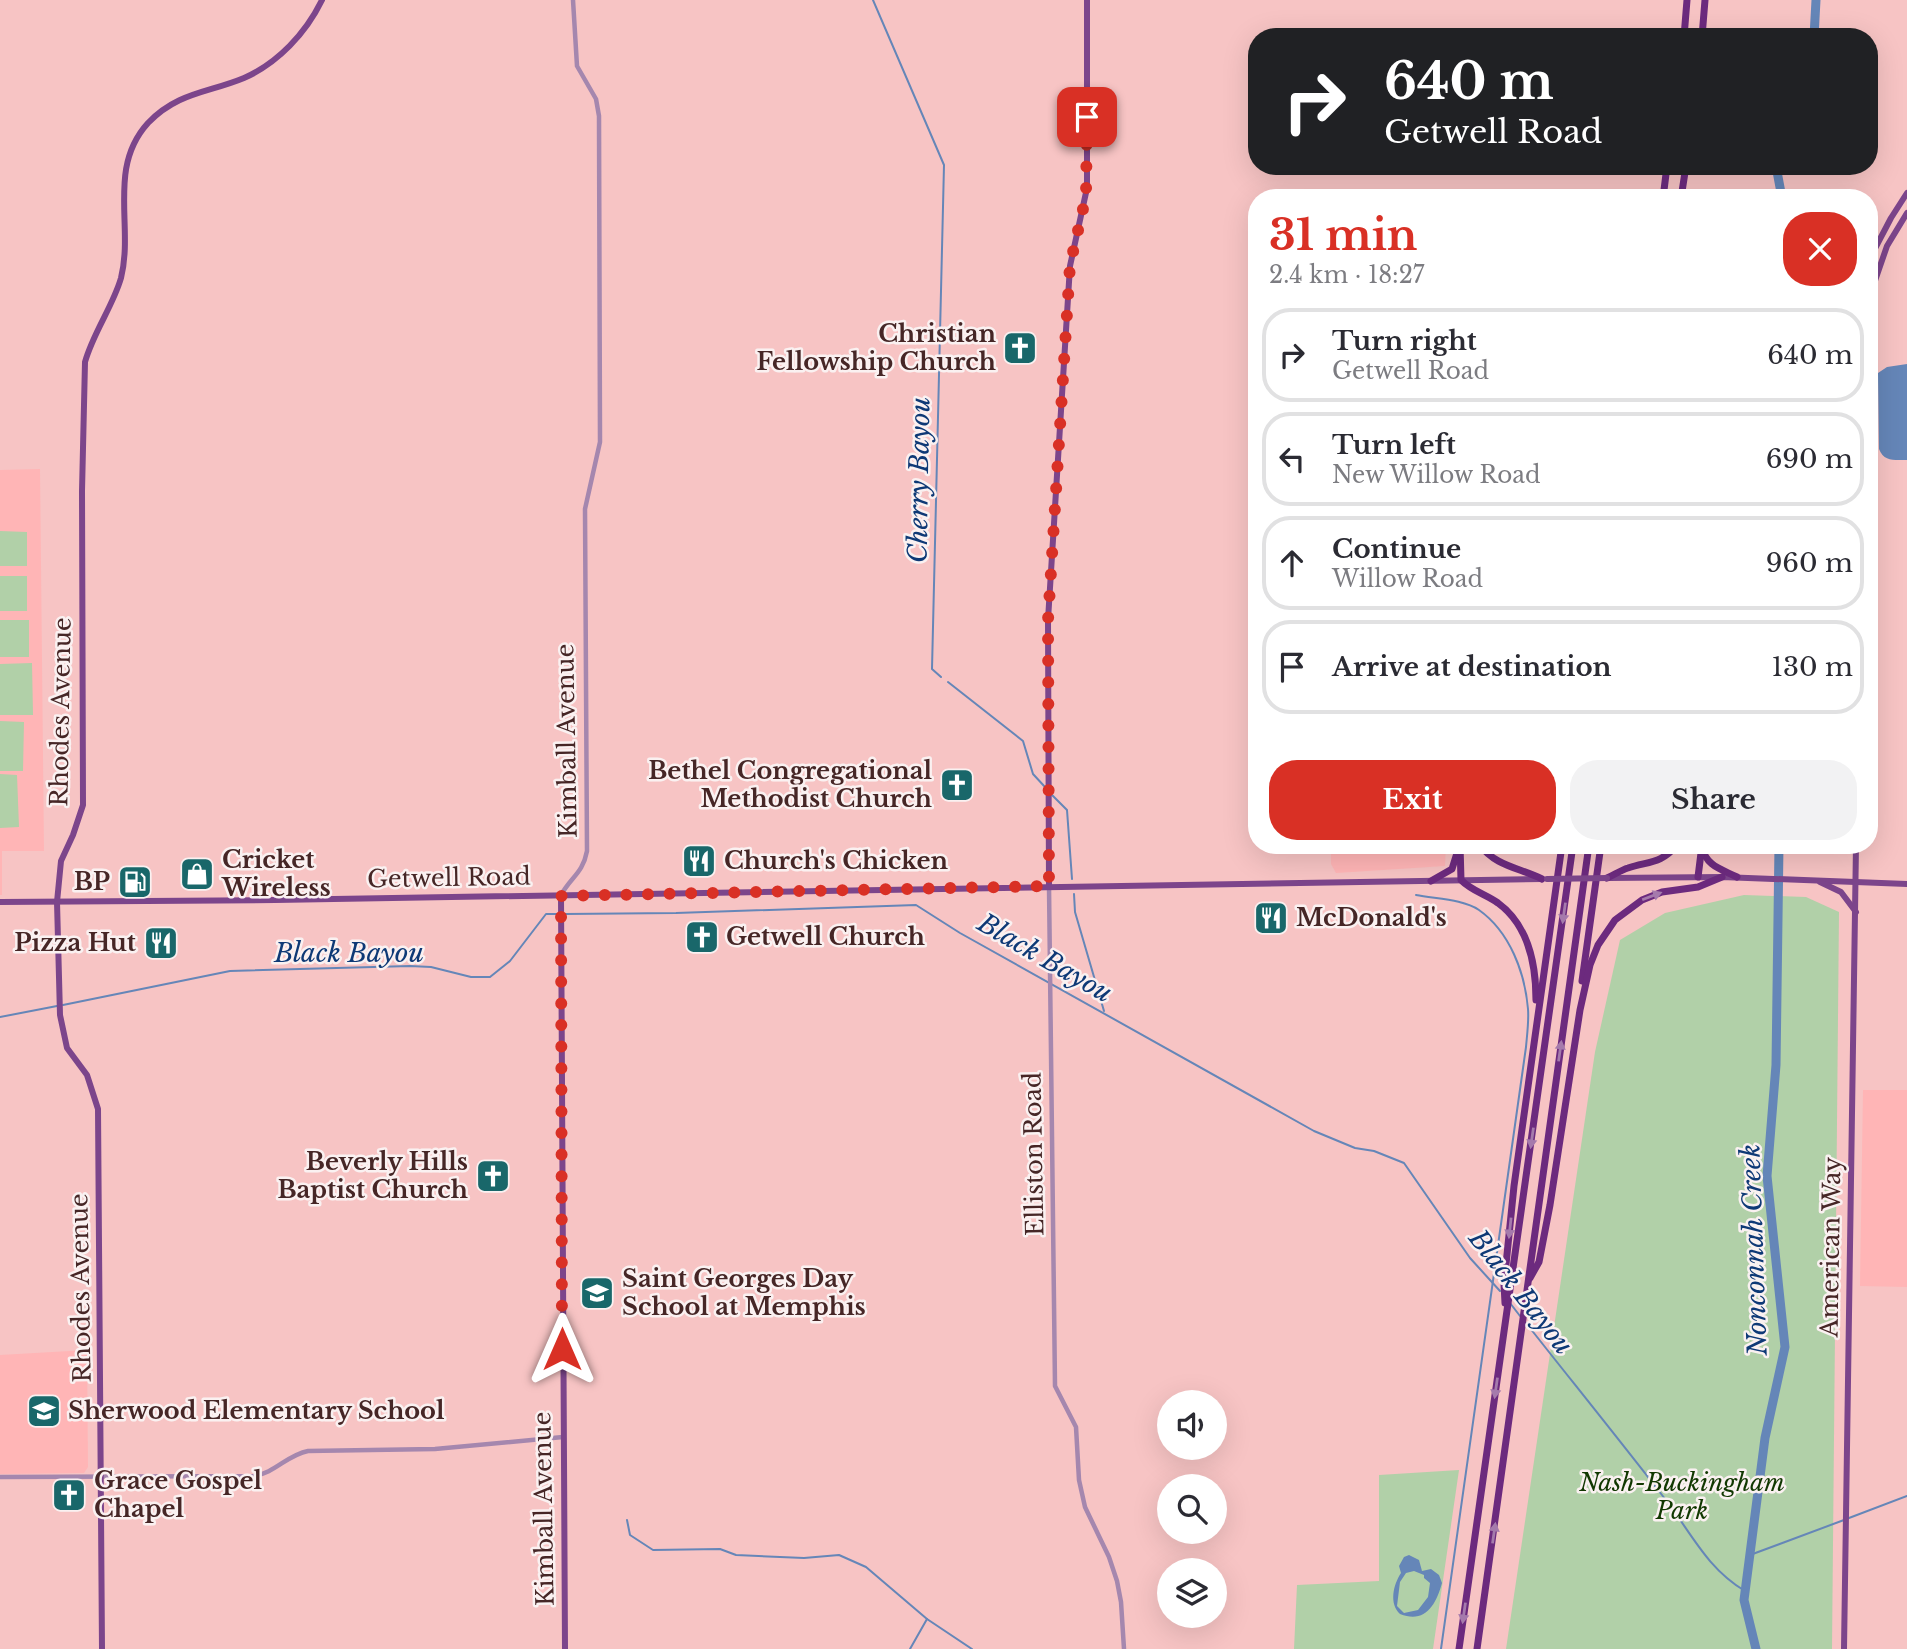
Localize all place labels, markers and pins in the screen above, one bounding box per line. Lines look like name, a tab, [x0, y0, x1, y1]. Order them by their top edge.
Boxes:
pin	[1057, 87, 1117, 147]
place label: Christian Fellowship Church	[756, 319, 997, 376]
church icon: Christian Fellowship Church	[1001, 329, 1039, 367]
place label: Bethel Congregational Methodist Church	[648, 756, 932, 813]
church icon: Bethel Congregational Methodist Church	[938, 766, 976, 804]
restaurant icon: Church's Chicken	[680, 842, 718, 880]
place label: Cricket Wireless	[221, 845, 331, 902]
place label: Church's Chicken	[724, 846, 949, 875]
shop icon: Cricket Wireless	[178, 855, 216, 893]
fuel station icon: BP	[116, 863, 154, 901]
place label: BP	[74, 867, 110, 896]
restaurant icon: McDonald's	[1252, 899, 1290, 937]
place label: McDonald's	[1296, 903, 1447, 932]
church icon: Getwell Church	[683, 918, 721, 956]
place label: Getwell Church	[726, 922, 925, 951]
restaurant icon: Pizza Hut	[142, 924, 180, 962]
place label: Pizza Hut	[14, 928, 137, 957]
place label: Beverly Hills Baptist Church	[277, 1147, 468, 1204]
church icon: Beverly Hills Baptist Church	[474, 1157, 512, 1195]
place label: Saint Georges Day School at Memphis	[622, 1264, 866, 1321]
school or university icon: Saint Georges Day School at Memphis	[578, 1274, 616, 1312]
school or university icon: Sherwood Elementary School	[25, 1392, 63, 1430]
place label: Sherwood Elementary School	[68, 1396, 445, 1425]
place label: Grace Gospel Chapel	[94, 1466, 263, 1523]
church icon: Grace Gospel Chapel	[50, 1476, 88, 1514]

